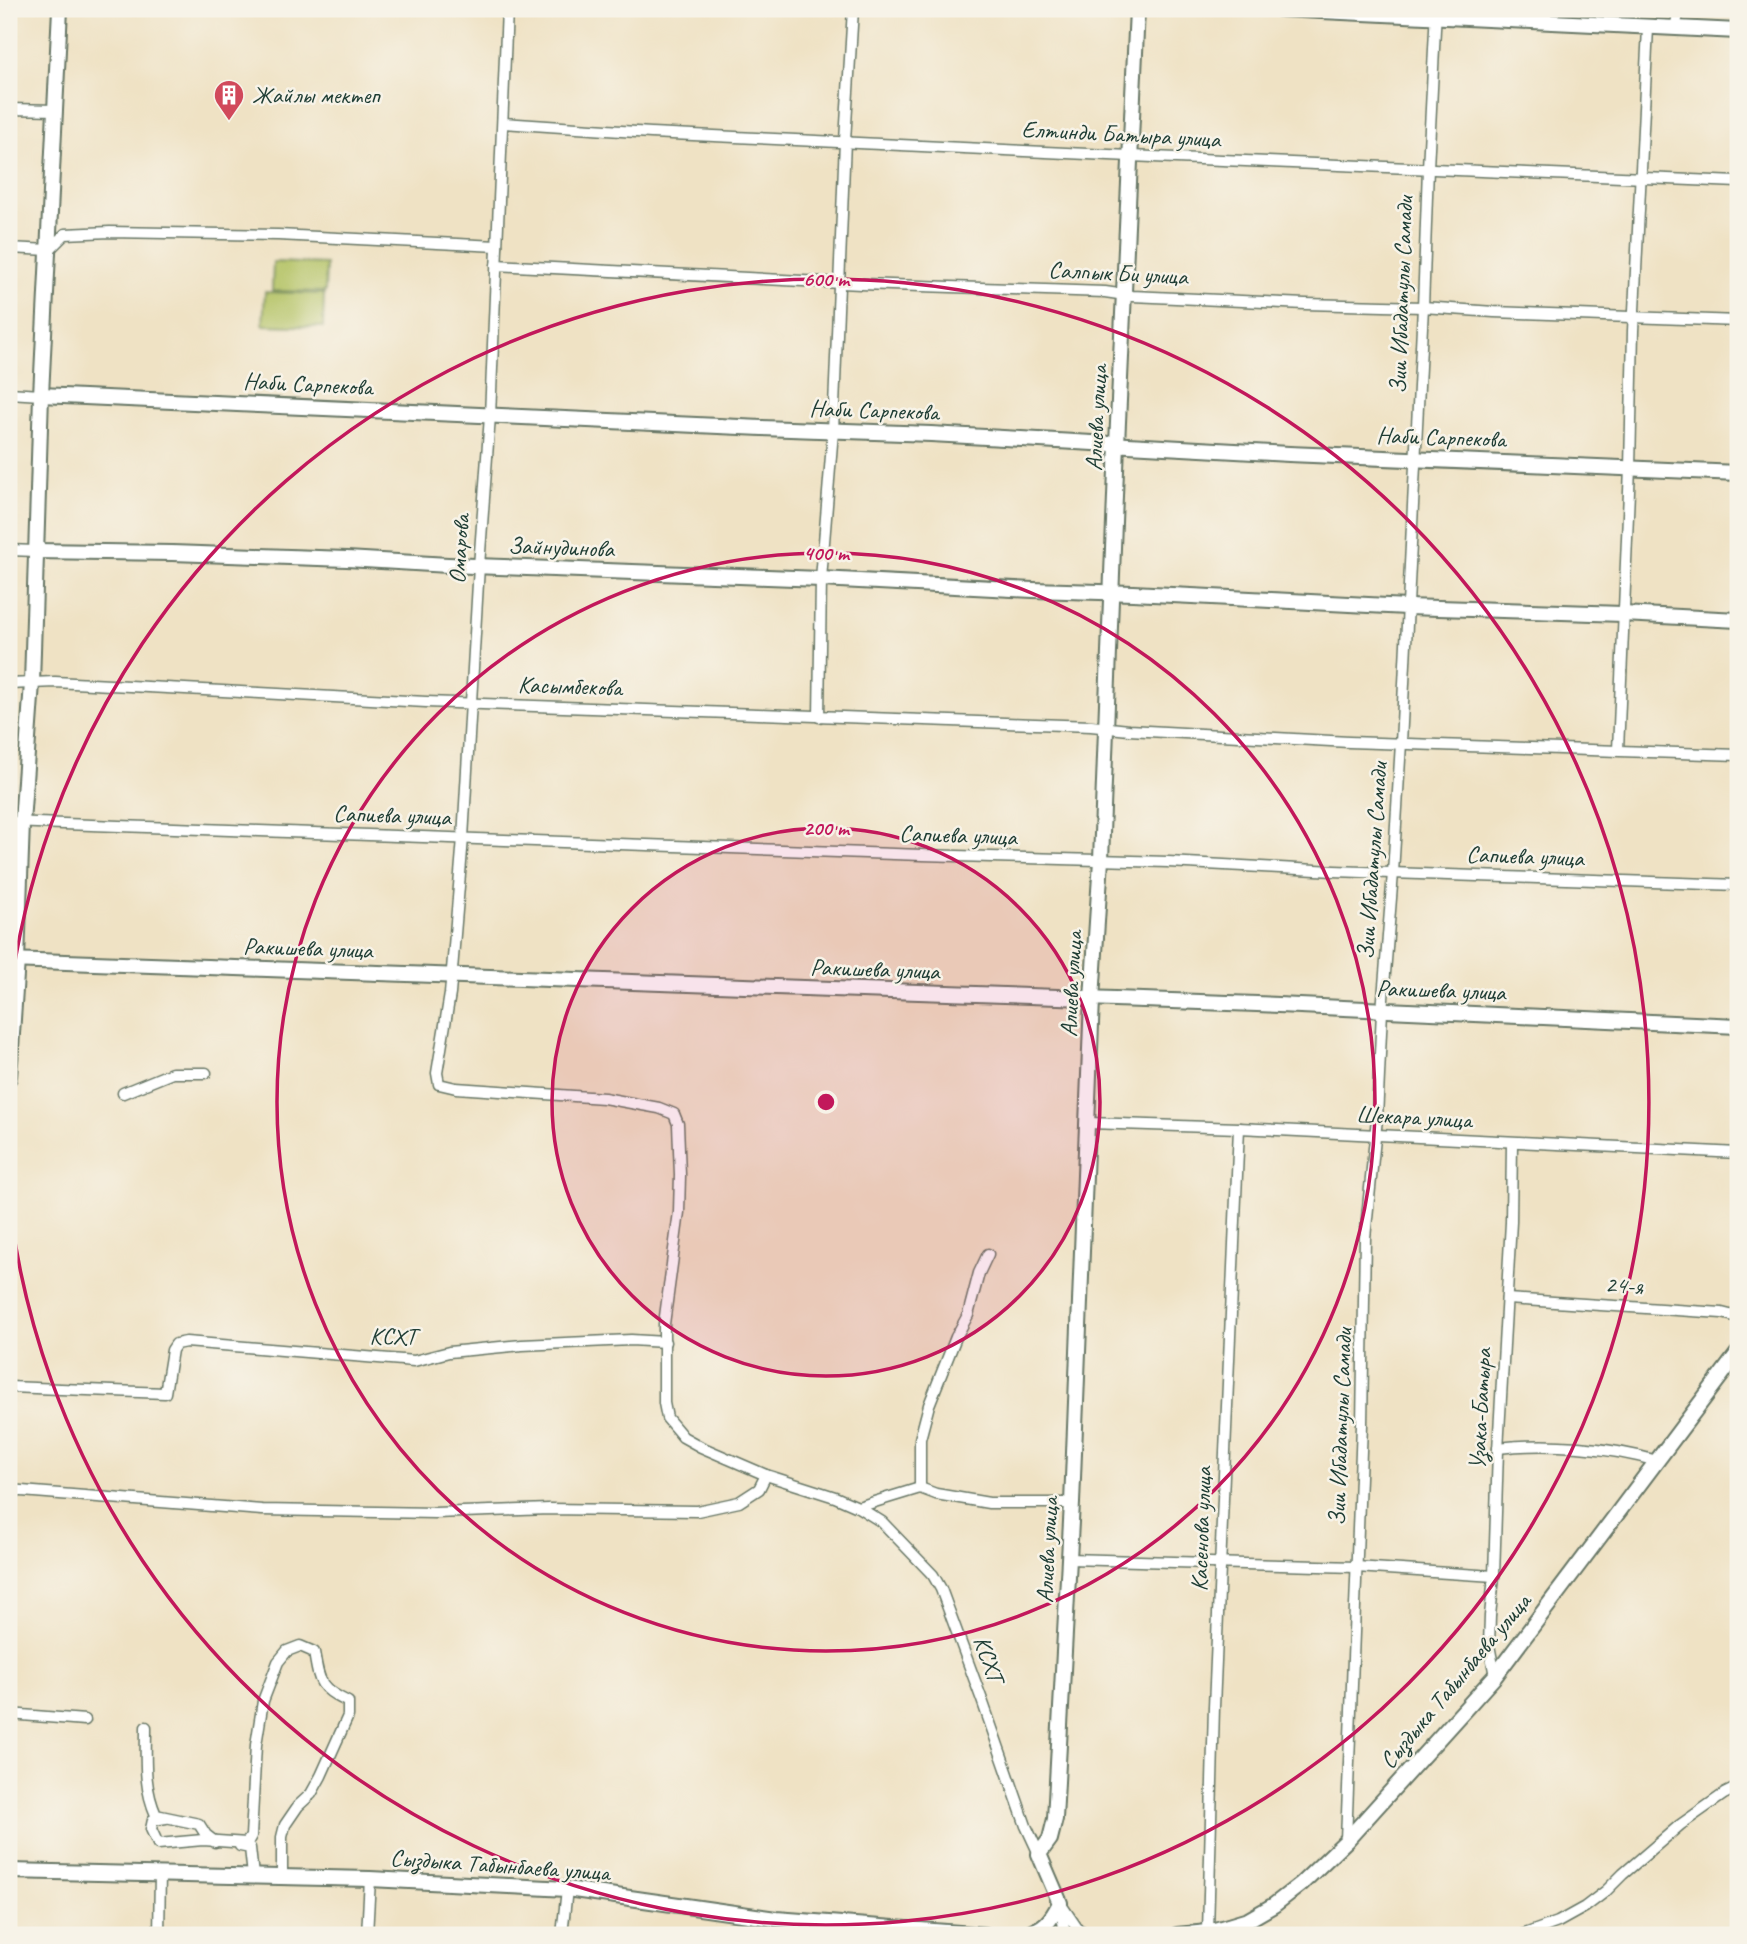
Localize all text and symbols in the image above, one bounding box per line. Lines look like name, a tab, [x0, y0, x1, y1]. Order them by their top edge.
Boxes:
building icon: Жайлы мектеп	[212, 78, 246, 122]
place label: Жайлы мектеп	[252, 80, 381, 110]
street label: Елтинди Батыра улица	[1021, 114, 1223, 154]
street label: Зии Ибадатулы Самади	[1383, 193, 1420, 394]
street label: Салпык Би улица	[1048, 254, 1190, 292]
text: 600 m	[803, 266, 851, 292]
street label: Алиева улица	[1078, 362, 1114, 472]
street label: Наби Сарпекова	[243, 366, 375, 402]
street label: Наби Сарпекова	[809, 393, 941, 427]
street label: Наби Сарпекова	[1376, 420, 1508, 454]
street label: Омарова	[442, 511, 477, 585]
street label: Зайнудинова	[507, 530, 616, 564]
text: 400 m	[803, 540, 851, 566]
street label: Касымбекова	[518, 669, 625, 703]
street label: Зии Ибадатулы Самади	[1350, 759, 1394, 961]
street label: Сапиева улица	[333, 798, 453, 832]
text: 200 m	[803, 815, 851, 841]
street label: Сапиева улица	[899, 818, 1019, 852]
street label: Сапиева улица	[1466, 839, 1586, 873]
street label: Алиева улица	[1053, 928, 1089, 1038]
street label: Ракишева улица	[243, 931, 375, 965]
street label: Ракишева улица	[810, 952, 942, 986]
street label: Ракишева улица	[1376, 973, 1508, 1007]
centre of rings	[814, 1090, 838, 1114]
street label: Шекара улица	[1355, 1099, 1475, 1135]
street label: 24-я	[1604, 1269, 1645, 1301]
street label: КСХТ	[369, 1321, 422, 1351]
street label: Зии Ибадатулы Самади	[1322, 1325, 1359, 1526]
street label: Узака-Батыра	[1462, 1346, 1499, 1471]
street label: Касенова улица	[1184, 1465, 1218, 1592]
street label: Алиева улица	[1029, 1494, 1065, 1604]
street label: Сыздыка Табынбаева улица	[1373, 1586, 1539, 1775]
street label: КСХТ	[967, 1632, 1013, 1691]
street label: Сыздыка Табынбаева улица	[389, 1842, 613, 1889]

